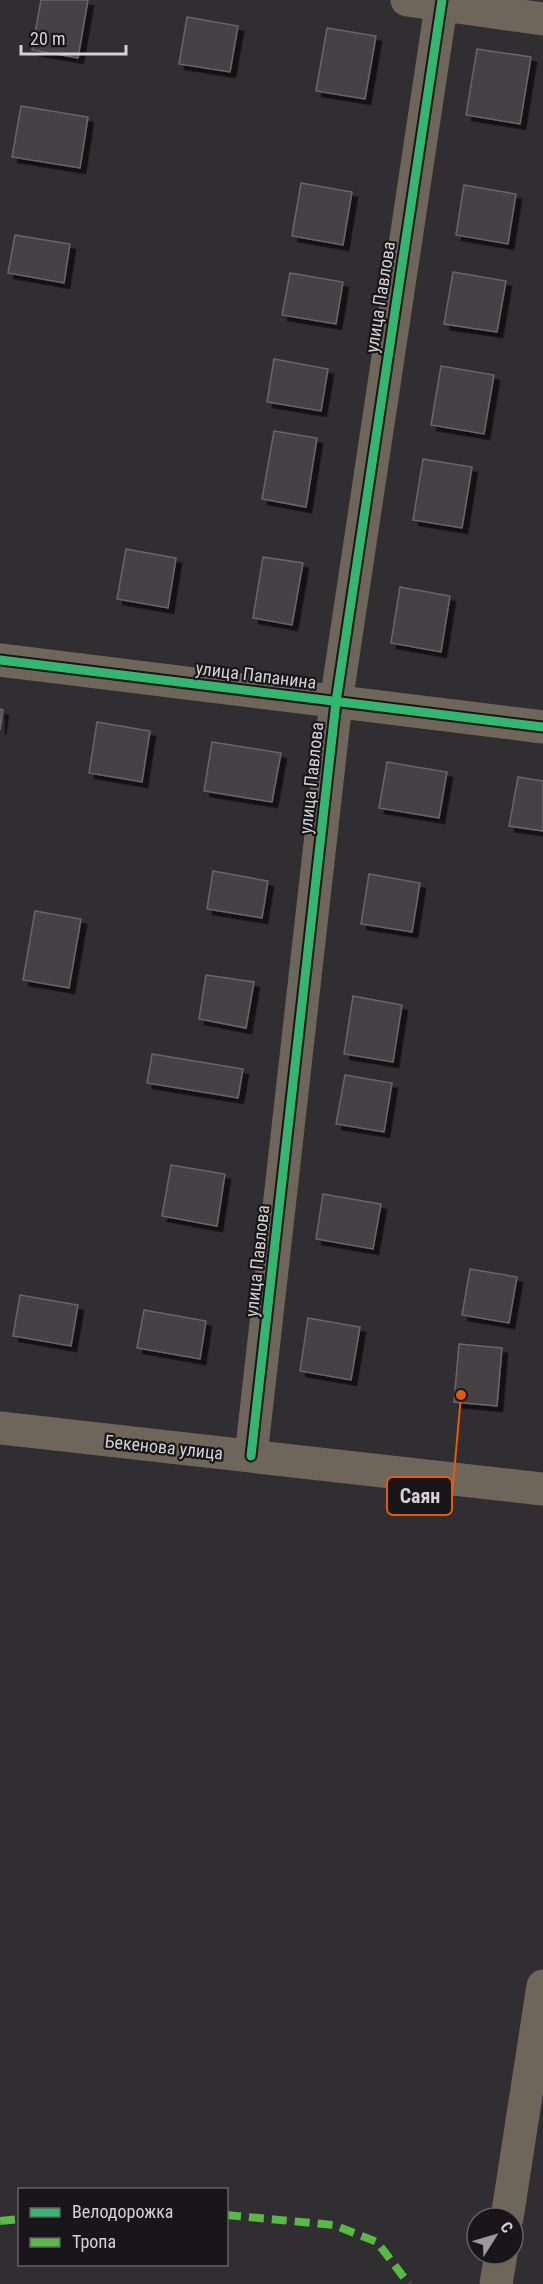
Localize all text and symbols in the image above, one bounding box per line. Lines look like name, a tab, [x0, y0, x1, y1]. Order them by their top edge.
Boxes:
scale bar	[21, 18, 126, 56]
text: 20 m	[30, 28, 65, 49]
street label: улица Павлова	[361, 240, 399, 354]
street label: улица Папанина	[194, 657, 318, 693]
street label: улица Павлова	[295, 721, 327, 835]
street label: улица Павлова	[241, 1204, 273, 1318]
street label: Бекенова улица	[104, 1430, 224, 1464]
callout: Саян	[387, 1477, 452, 1515]
text: Саян	[400, 1484, 440, 1508]
legend	[18, 2188, 228, 2266]
text: Велодорожка	[72, 2201, 173, 2222]
north arrow	[465, 2206, 525, 2266]
text: С	[496, 2218, 517, 2237]
text: Тропа	[72, 2231, 116, 2252]

